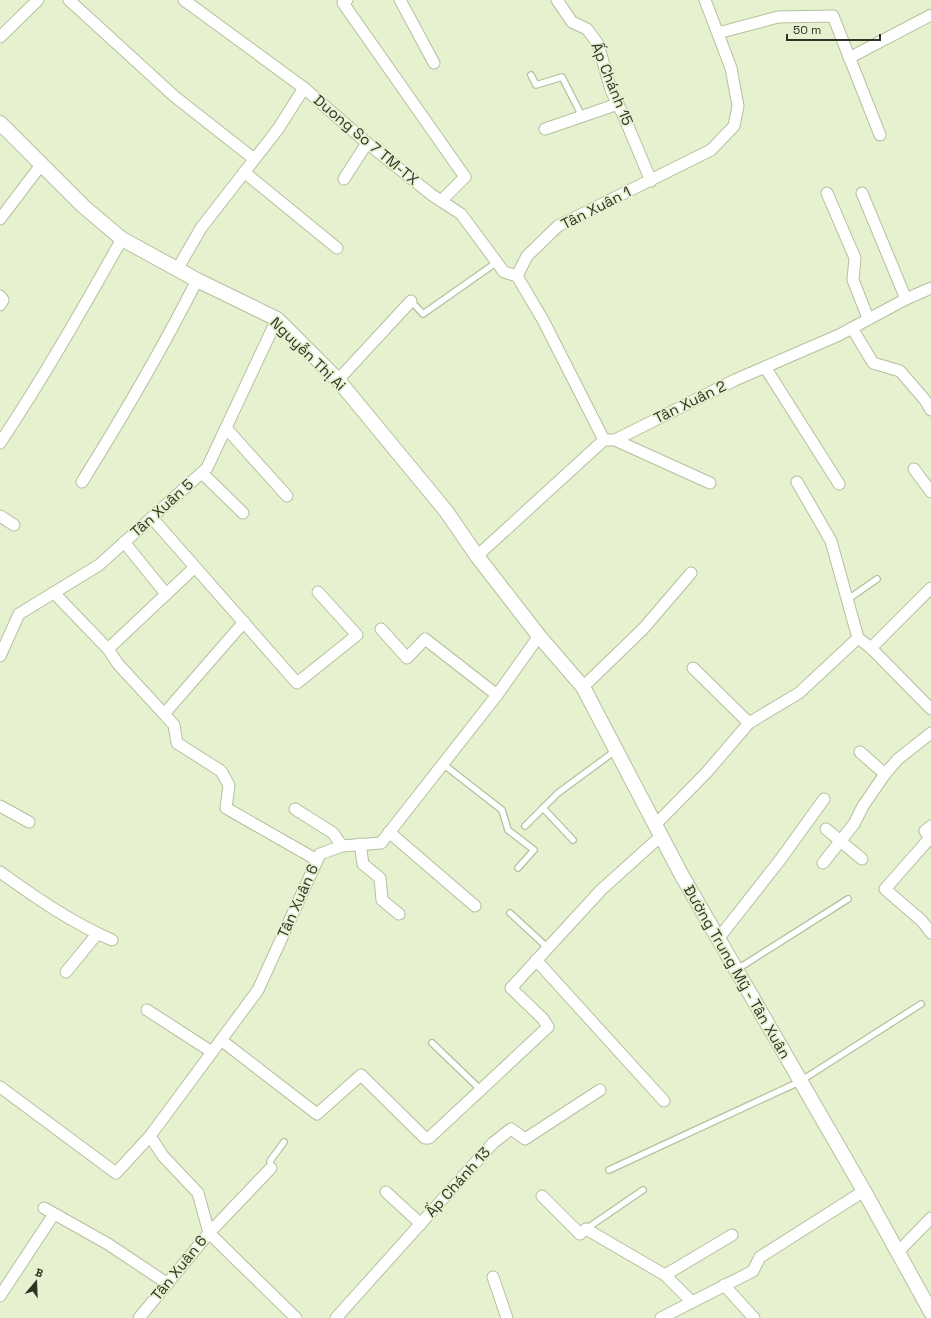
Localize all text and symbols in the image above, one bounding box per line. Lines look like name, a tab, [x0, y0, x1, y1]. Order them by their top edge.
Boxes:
scale bar	[787, 16, 880, 42]
text: 50 m	[793, 22, 821, 38]
street label: Ấp Chánh 15	[587, 39, 639, 128]
street label: Duong So 7 TM-TX	[310, 90, 423, 189]
street label: Tân Xuân 1	[558, 182, 634, 233]
street label: Nguyễn Thị Ai	[267, 313, 350, 395]
street label: Tân Xuân 2	[650, 376, 729, 427]
street label: Tân Xuân 5	[126, 474, 197, 541]
street label: Tân Xuân 6	[273, 861, 322, 941]
street label: Đường Trung Mỹ - Tân Xuân	[680, 882, 795, 1062]
street label: Ấp Chánh 13	[420, 1142, 494, 1221]
street label: Tân Xuân 6	[146, 1231, 211, 1304]
north arrow	[16, 1262, 56, 1302]
text: B	[34, 1265, 45, 1280]

